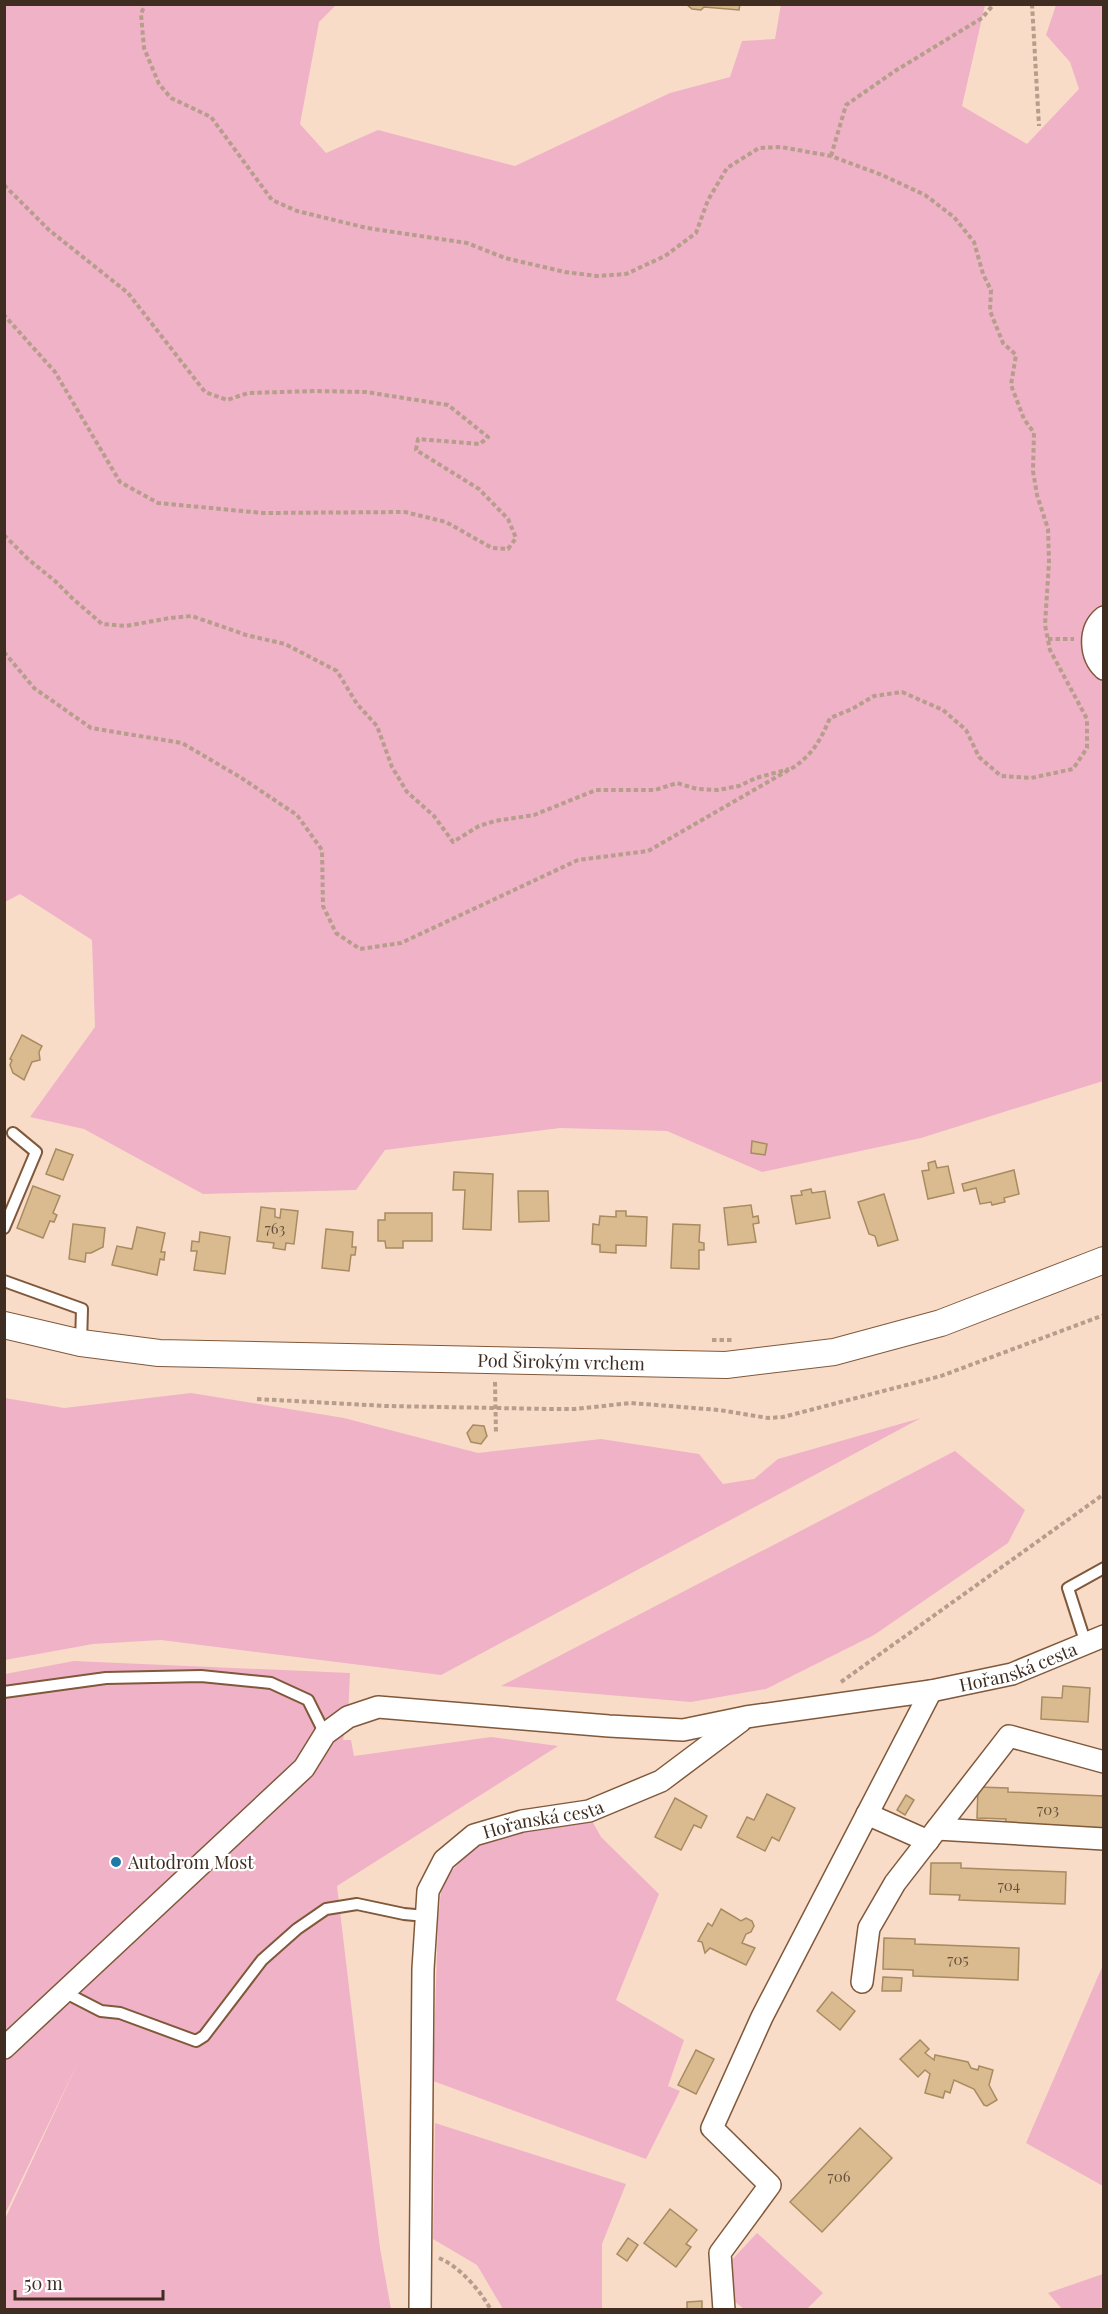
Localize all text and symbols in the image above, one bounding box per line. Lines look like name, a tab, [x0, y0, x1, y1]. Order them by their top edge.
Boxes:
house number: 763	[265, 1218, 286, 1238]
street label: Pod Širokým vrchem	[477, 1348, 645, 1375]
street label: Hořanská cesta	[957, 1636, 1081, 1697]
street label: Hořanská cesta	[480, 1794, 607, 1844]
house number: 703	[1037, 1799, 1059, 1819]
place label: Autodrom Most	[127, 1850, 254, 1874]
marker: Autodrom Most	[109, 1855, 123, 1869]
house number: 704	[998, 1875, 1020, 1895]
house number: 705	[947, 1949, 969, 1969]
house number: 706	[828, 2166, 851, 2186]
scale bar	[15, 2263, 164, 2301]
text: 50 m	[24, 2271, 63, 2295]

